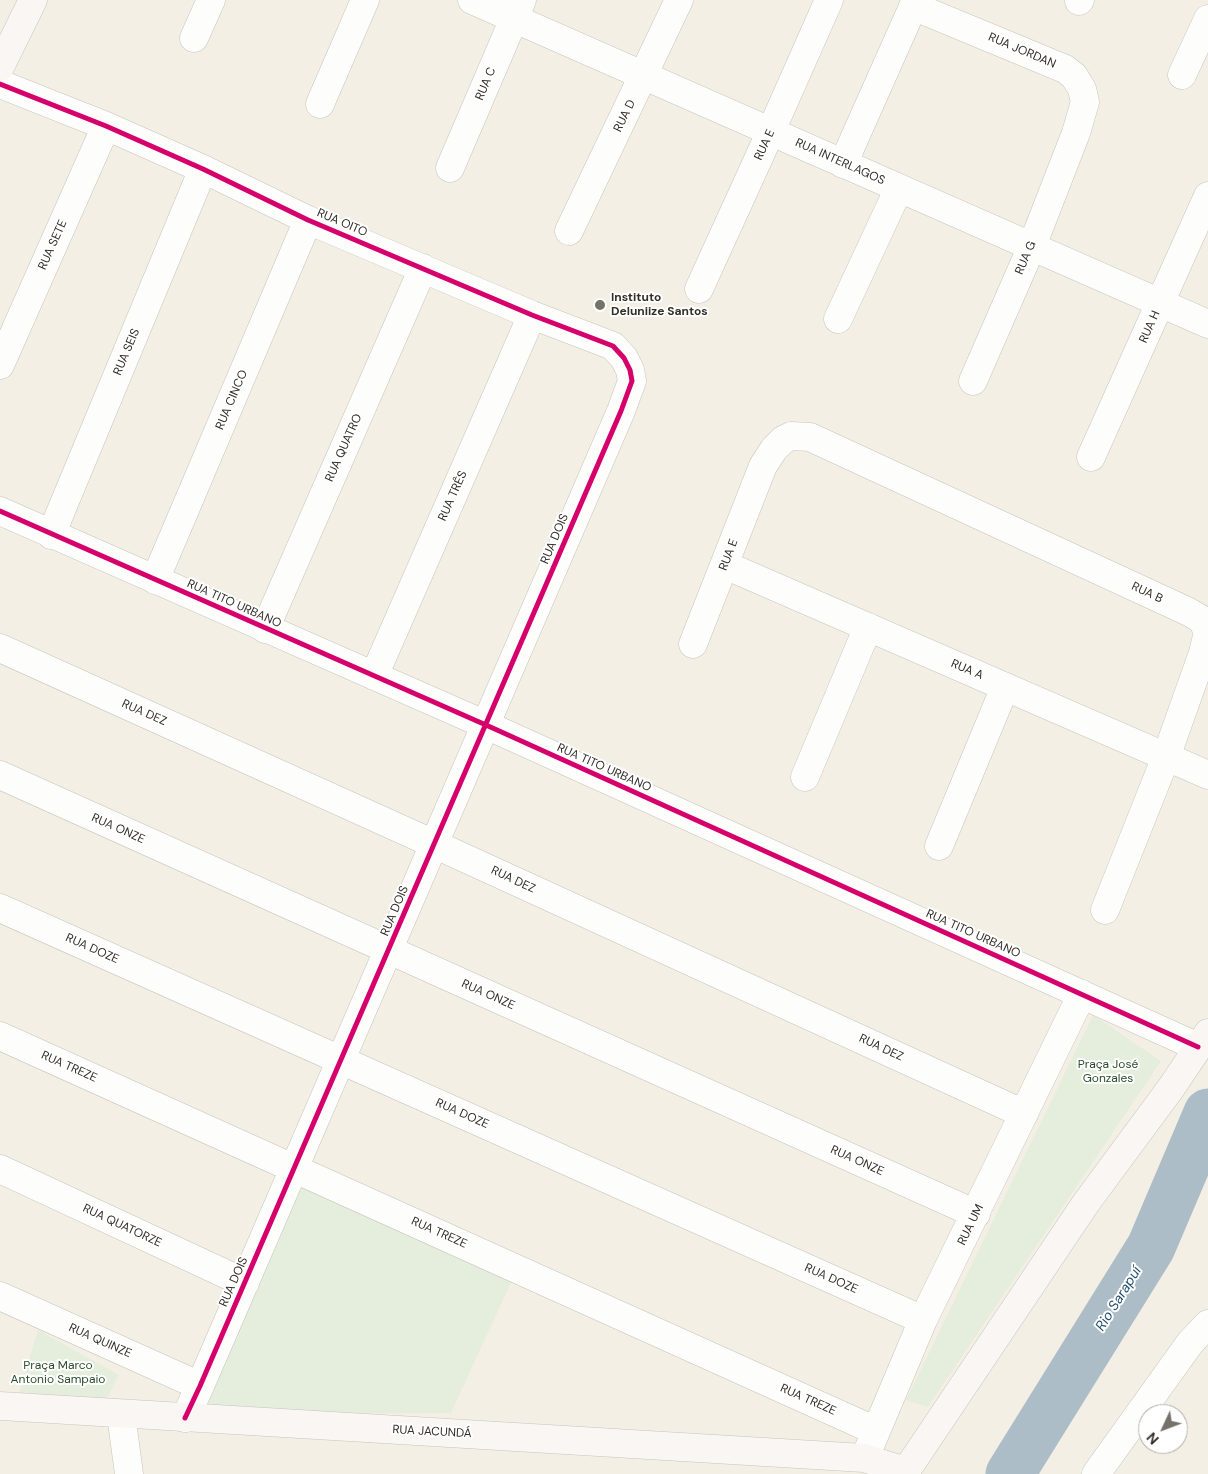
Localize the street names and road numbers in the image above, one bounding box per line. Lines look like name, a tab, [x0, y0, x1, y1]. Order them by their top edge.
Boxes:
street label: RUA JORDAN	[986, 30, 1058, 72]
street label: RUA C	[473, 65, 499, 103]
street label: RUA D	[611, 98, 639, 134]
street label: RUA E	[752, 127, 778, 163]
street label: RUA INTERLAGOS	[793, 136, 887, 188]
street label: RUA OITO	[315, 206, 369, 240]
street label: RUA SETE	[36, 218, 70, 272]
street label: RUA G	[1013, 239, 1039, 277]
street label: RUA H	[1137, 309, 1163, 345]
street label: RUA SEIS	[111, 326, 143, 378]
street label: RUA CINCO	[213, 368, 251, 432]
street label: RUA QUATRO	[323, 412, 365, 484]
street label: RUA TRÊS	[436, 469, 470, 523]
street label: RUA DOIS	[538, 512, 572, 566]
street label: RUA E	[716, 537, 742, 573]
street label: RUA TITO URBANO	[185, 577, 283, 631]
street label: RUA B	[1129, 579, 1165, 607]
street label: RUA A	[949, 657, 985, 683]
street label: RUA DEZ	[119, 697, 169, 729]
street label: RUA TITO URBANO	[555, 741, 653, 795]
street label: RUA ONZE	[89, 811, 147, 847]
street label: RUA DEZ	[489, 863, 537, 897]
street label: RUA DOIS	[378, 884, 412, 938]
street label: RUA TITO URBANO	[924, 907, 1022, 961]
street label: RUA DOZE	[63, 931, 121, 967]
street label: RUA ONZE	[459, 977, 517, 1013]
street label: RUA DEZ	[857, 1031, 905, 1065]
street label: RUA TREZE	[39, 1048, 99, 1086]
street label: RUA DOZE	[433, 1096, 491, 1132]
street label: RUA ONZE	[828, 1143, 886, 1179]
street label: RUA QUATORZE	[80, 1201, 164, 1251]
street label: RUA UM	[955, 1202, 987, 1248]
street label: RUA TREZE	[409, 1214, 469, 1252]
street label: RUA DOIS	[217, 1255, 251, 1309]
street label: RUA DOZE	[802, 1261, 860, 1297]
street label: RUA QUINZE	[66, 1321, 134, 1361]
street label: RUA TREZE	[778, 1381, 838, 1419]
street label: RUA JACUNDÁ	[392, 1423, 472, 1441]

